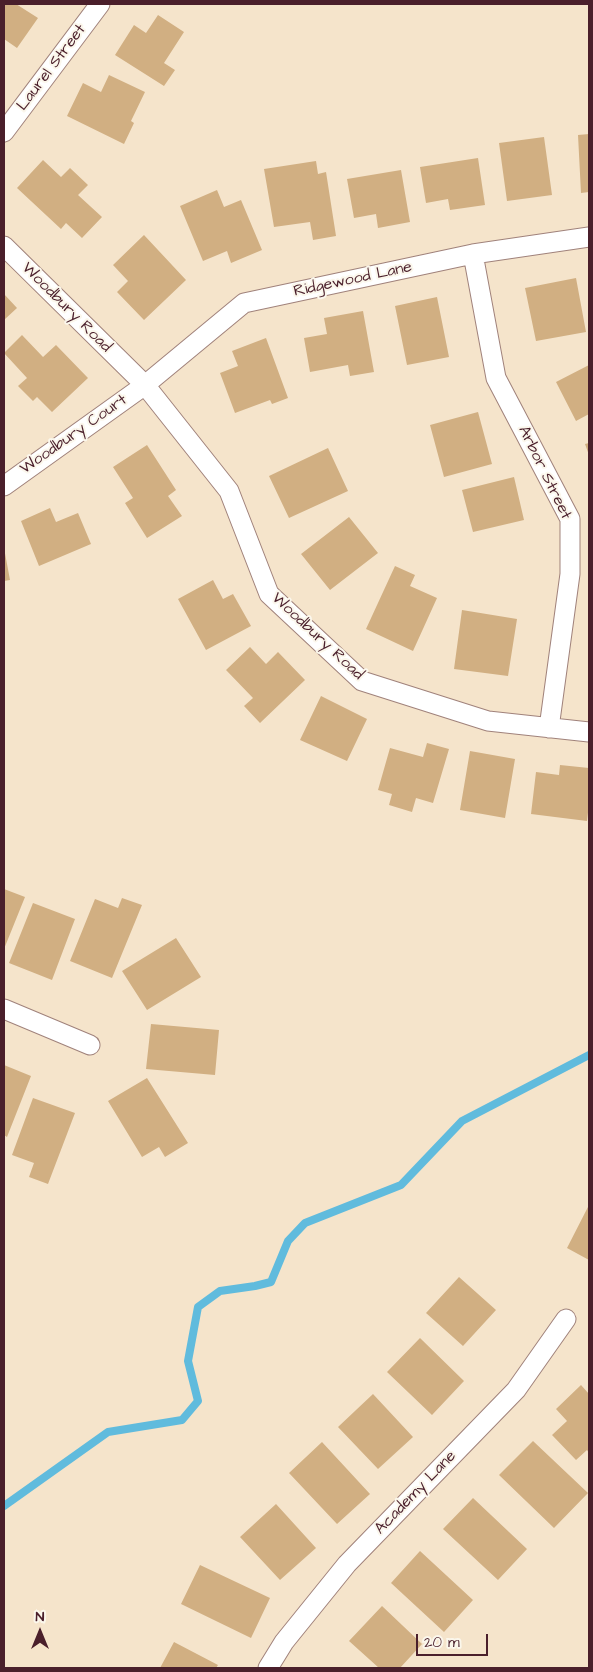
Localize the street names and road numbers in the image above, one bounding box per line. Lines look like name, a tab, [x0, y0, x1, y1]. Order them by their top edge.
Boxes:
street label: Laurel Street	[13, 21, 91, 115]
street label: Ridgewood Lane	[292, 258, 414, 302]
street label: Woodbury Road	[17, 259, 115, 357]
street label: Woodbury Court	[17, 391, 131, 479]
street label: Arbor Street	[513, 423, 575, 523]
street label: Woodbury Road	[267, 589, 367, 685]
street label: Academy Lane	[371, 1447, 461, 1539]

